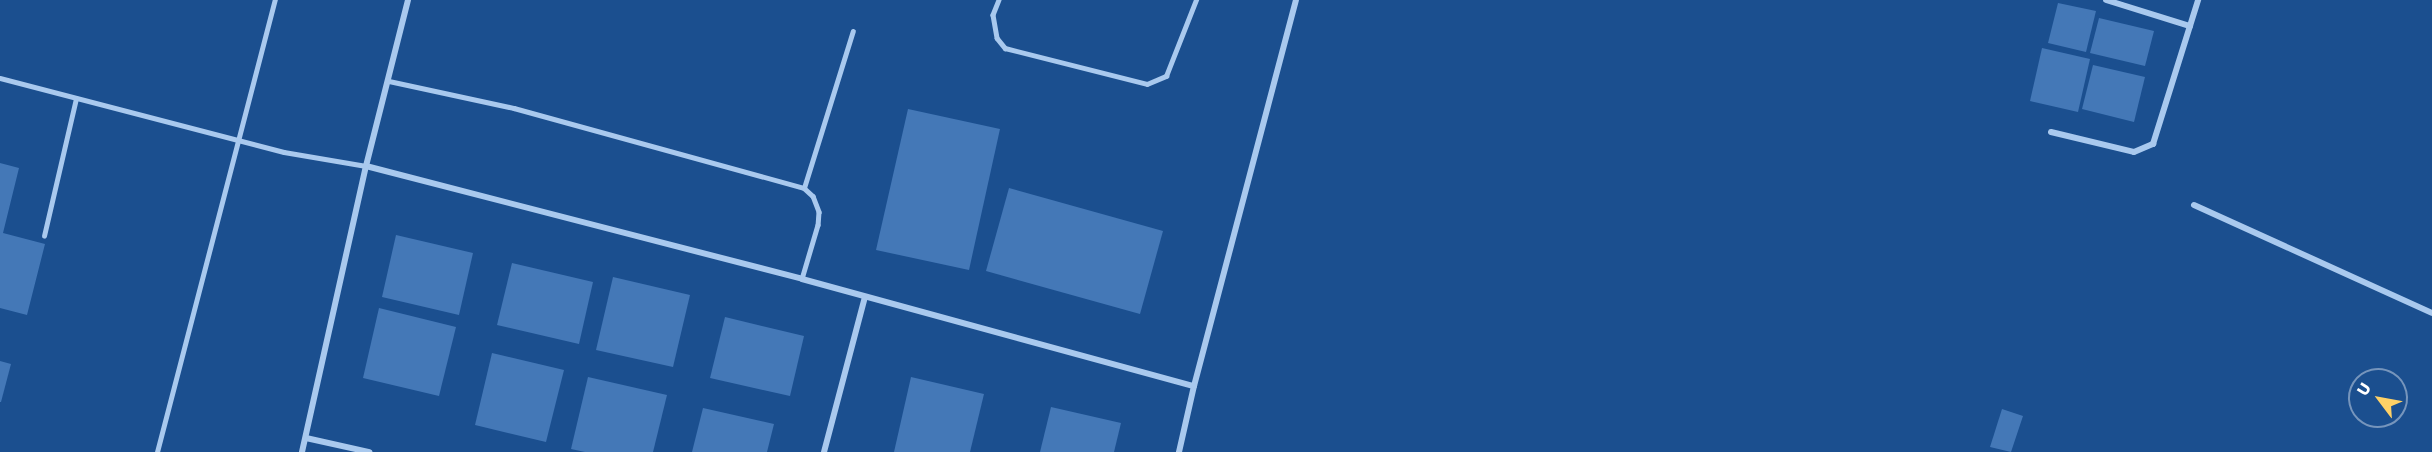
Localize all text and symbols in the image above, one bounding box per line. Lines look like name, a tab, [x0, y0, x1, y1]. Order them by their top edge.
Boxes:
north arrow	[2348, 368, 2408, 428]
text: U	[2351, 378, 2377, 400]

